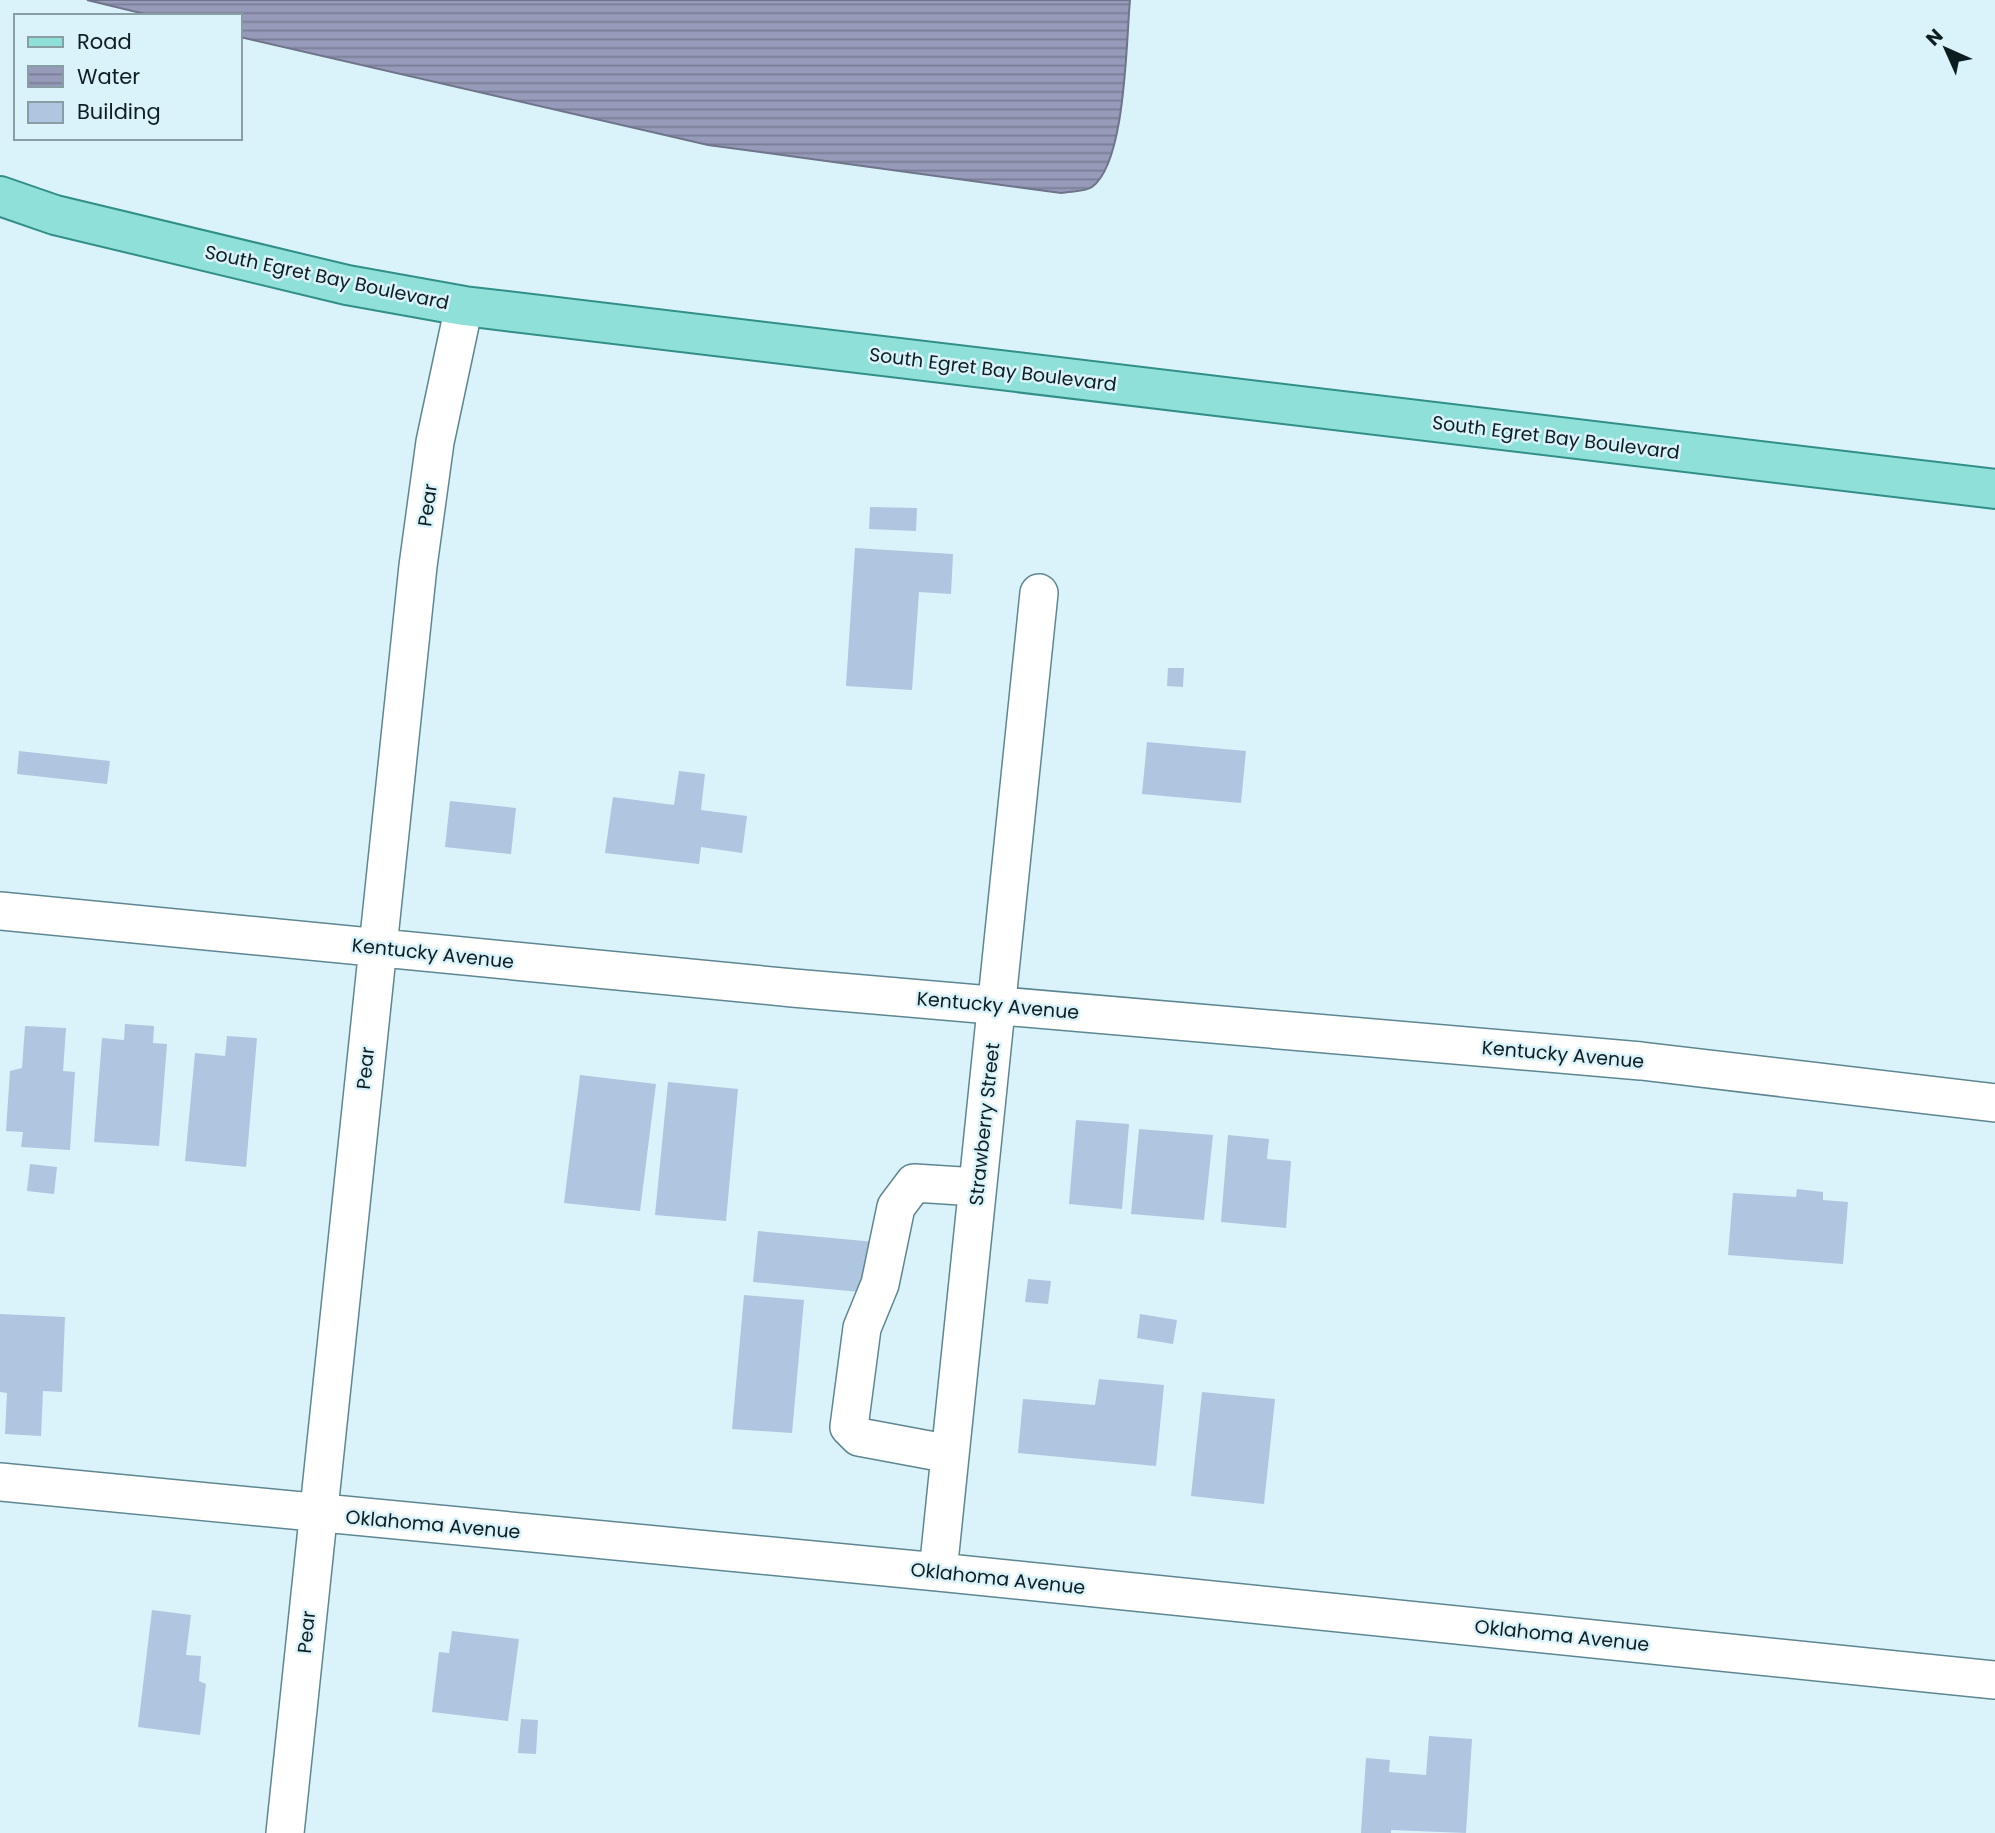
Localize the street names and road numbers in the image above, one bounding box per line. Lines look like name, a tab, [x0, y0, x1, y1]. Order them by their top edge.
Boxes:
street label: South Egret Bay Boulevard	[202, 238, 452, 317]
street label: South Egret Bay Boulevard	[868, 341, 1118, 398]
street label: South Egret Bay Boulevard	[1431, 409, 1681, 466]
street label: Pear	[411, 482, 444, 528]
street label: Kentucky Avenue	[351, 932, 515, 975]
street label: Kentucky Avenue	[916, 985, 1080, 1026]
street label: Kentucky Avenue	[1481, 1034, 1645, 1075]
street label: Strawberry Street	[963, 1041, 1006, 1207]
street label: Pear	[350, 1045, 381, 1091]
street label: Oklahoma Avenue	[344, 1503, 521, 1546]
street label: Oklahoma Avenue	[909, 1556, 1087, 1601]
street label: Pear	[291, 1609, 322, 1655]
street label: Oklahoma Avenue	[1473, 1613, 1651, 1658]

